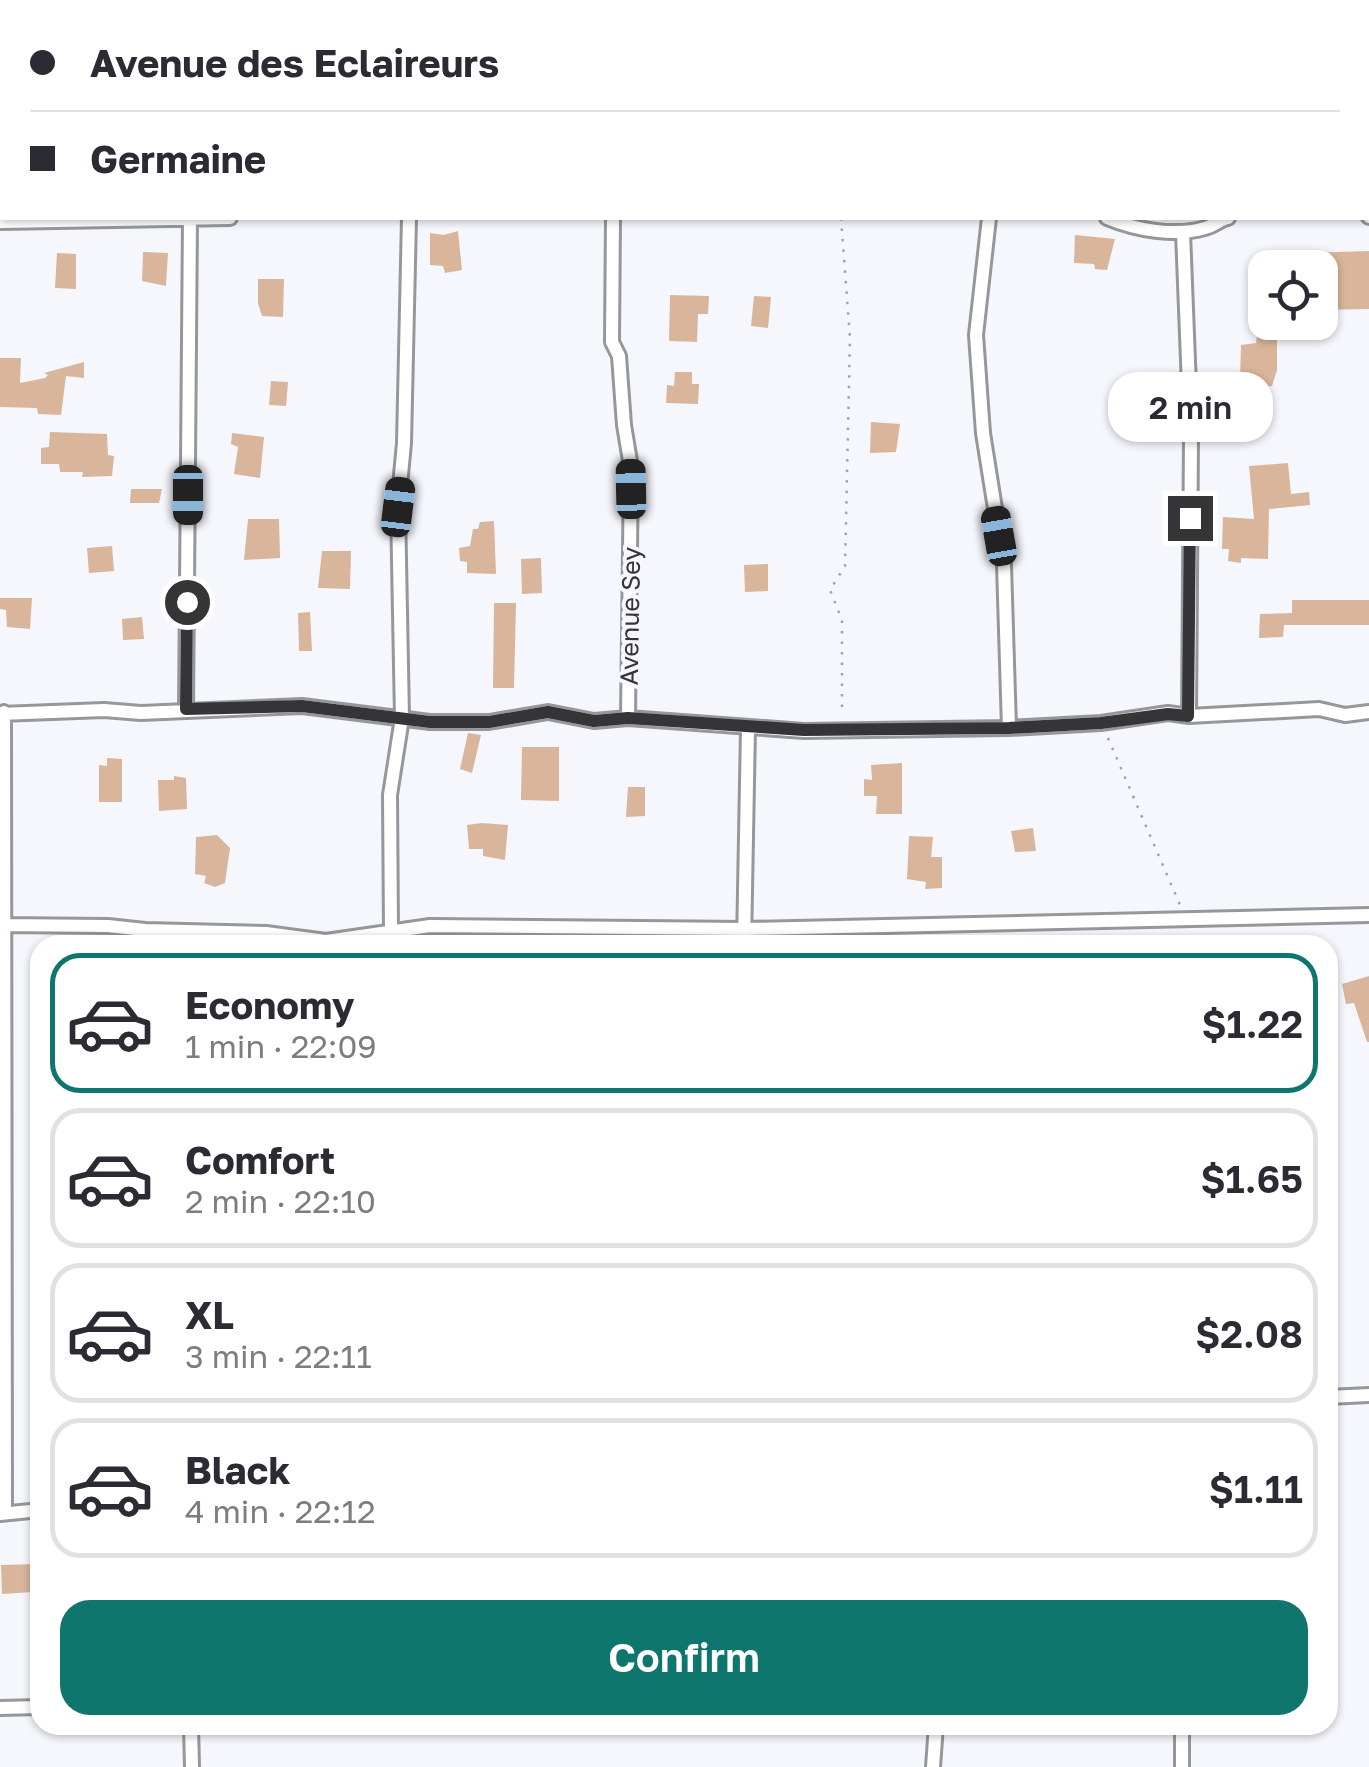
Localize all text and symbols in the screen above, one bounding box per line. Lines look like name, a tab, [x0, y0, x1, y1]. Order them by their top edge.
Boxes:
text: Avenue des Eclaireurs	[90, 40, 499, 85]
text: Germaine	[90, 136, 266, 181]
map controls	[1248, 250, 1338, 340]
button: locate	[1248, 250, 1338, 340]
callout: 2 min	[1108, 373, 1272, 443]
text: 2 min	[1149, 388, 1232, 426]
car	[615, 459, 647, 519]
car	[173, 465, 203, 525]
car	[379, 475, 417, 539]
route end	[1168, 496, 1213, 541]
car	[979, 504, 1019, 568]
street label: Avenue Sey	[613, 546, 646, 686]
route start	[165, 580, 210, 625]
icon: car	[65, 978, 155, 1068]
text: Economy	[185, 982, 354, 1027]
text: $1.22	[1202, 1001, 1303, 1046]
text: 1 min · 22:09	[185, 1027, 377, 1065]
icon: car	[65, 1133, 155, 1223]
text: Comfort	[185, 1137, 335, 1182]
text: $1.65	[1201, 1156, 1303, 1201]
text: 2 min · 22:10	[185, 1182, 376, 1220]
icon: car	[65, 1288, 155, 1378]
text: XL	[185, 1292, 234, 1337]
text: $2.08	[1195, 1311, 1303, 1356]
text: 3 min · 22:11	[185, 1337, 372, 1375]
icon: car	[65, 1443, 155, 1533]
text: Black	[185, 1447, 290, 1492]
text: $1.11	[1209, 1466, 1303, 1511]
text: 4 min · 22:12	[185, 1492, 376, 1530]
button: Confirm	[60, 1600, 1308, 1715]

